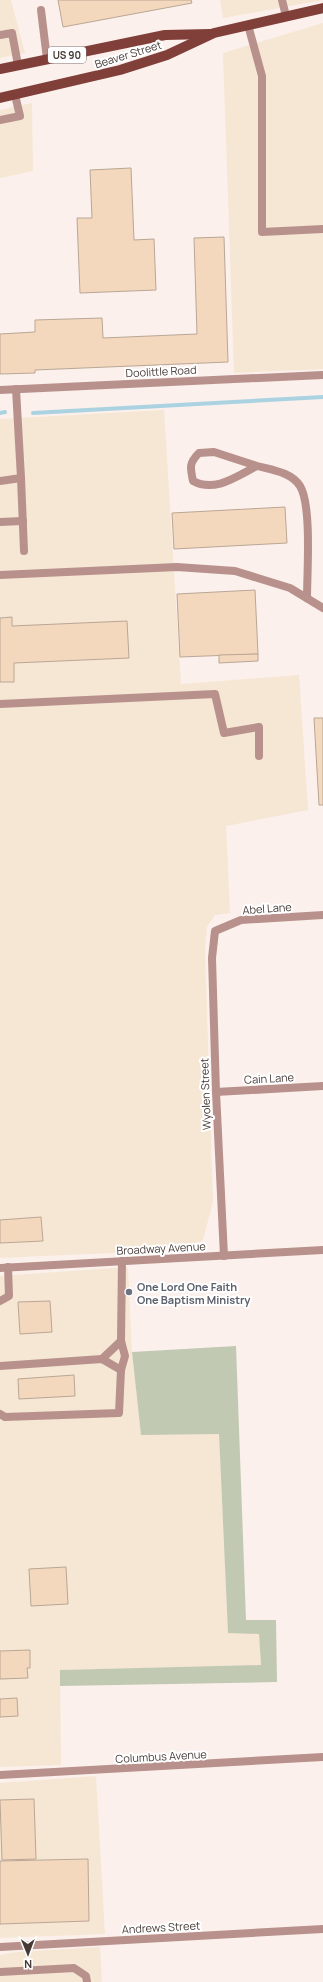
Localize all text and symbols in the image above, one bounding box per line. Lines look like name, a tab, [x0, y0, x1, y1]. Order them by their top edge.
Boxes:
street label: Beaver Street	[93, 37, 163, 71]
road number: US 90	[48, 47, 86, 63]
street label: Doolittle Road	[125, 362, 197, 380]
street label: Abel Lane	[242, 899, 293, 917]
street label: Wyolen Street	[196, 1058, 214, 1130]
street label: Cain Lane	[244, 1069, 295, 1087]
street label: Broadway Avenue	[116, 1238, 207, 1258]
place label: One Lord One Faith One Baptism Ministry	[137, 1279, 251, 1307]
marker: One Lord One Faith One Baptism Ministry	[124, 1287, 134, 1297]
street label: Columbus Avenue	[115, 1746, 208, 1766]
street label: Andrews Street	[121, 1917, 201, 1937]
north arrow	[8, 1934, 48, 1974]
text: N	[24, 1957, 32, 1972]

